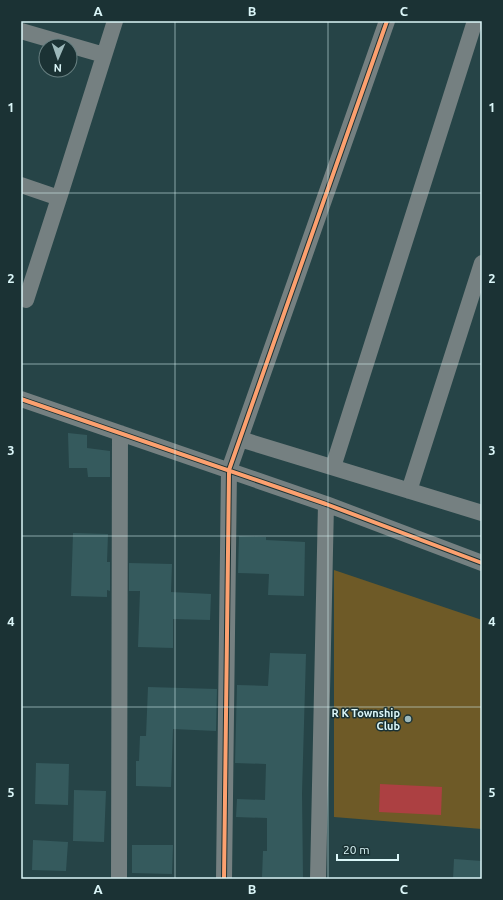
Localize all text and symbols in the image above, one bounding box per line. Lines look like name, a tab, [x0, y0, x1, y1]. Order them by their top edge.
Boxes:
text: A	[93, 4, 103, 18]
text: B	[248, 4, 257, 18]
text: C	[400, 4, 409, 18]
north arrow	[38, 38, 78, 78]
text: N	[53, 62, 62, 74]
text: 1	[7, 100, 15, 114]
text: 1	[488, 100, 496, 114]
text: 2	[7, 271, 15, 285]
text: 2	[488, 271, 496, 285]
text: 3	[7, 443, 15, 457]
text: 3	[488, 443, 496, 457]
text: 4	[7, 614, 15, 628]
text: 4	[488, 614, 496, 628]
place label: R K Township Club	[332, 707, 400, 732]
marker: R K Township Club	[403, 714, 413, 724]
text: 5	[7, 785, 15, 799]
text: 5	[488, 785, 496, 799]
scale bar	[337, 836, 398, 862]
text: 20 m	[343, 843, 370, 856]
text: A	[93, 882, 103, 896]
text: B	[248, 882, 257, 896]
text: C	[400, 882, 409, 896]

